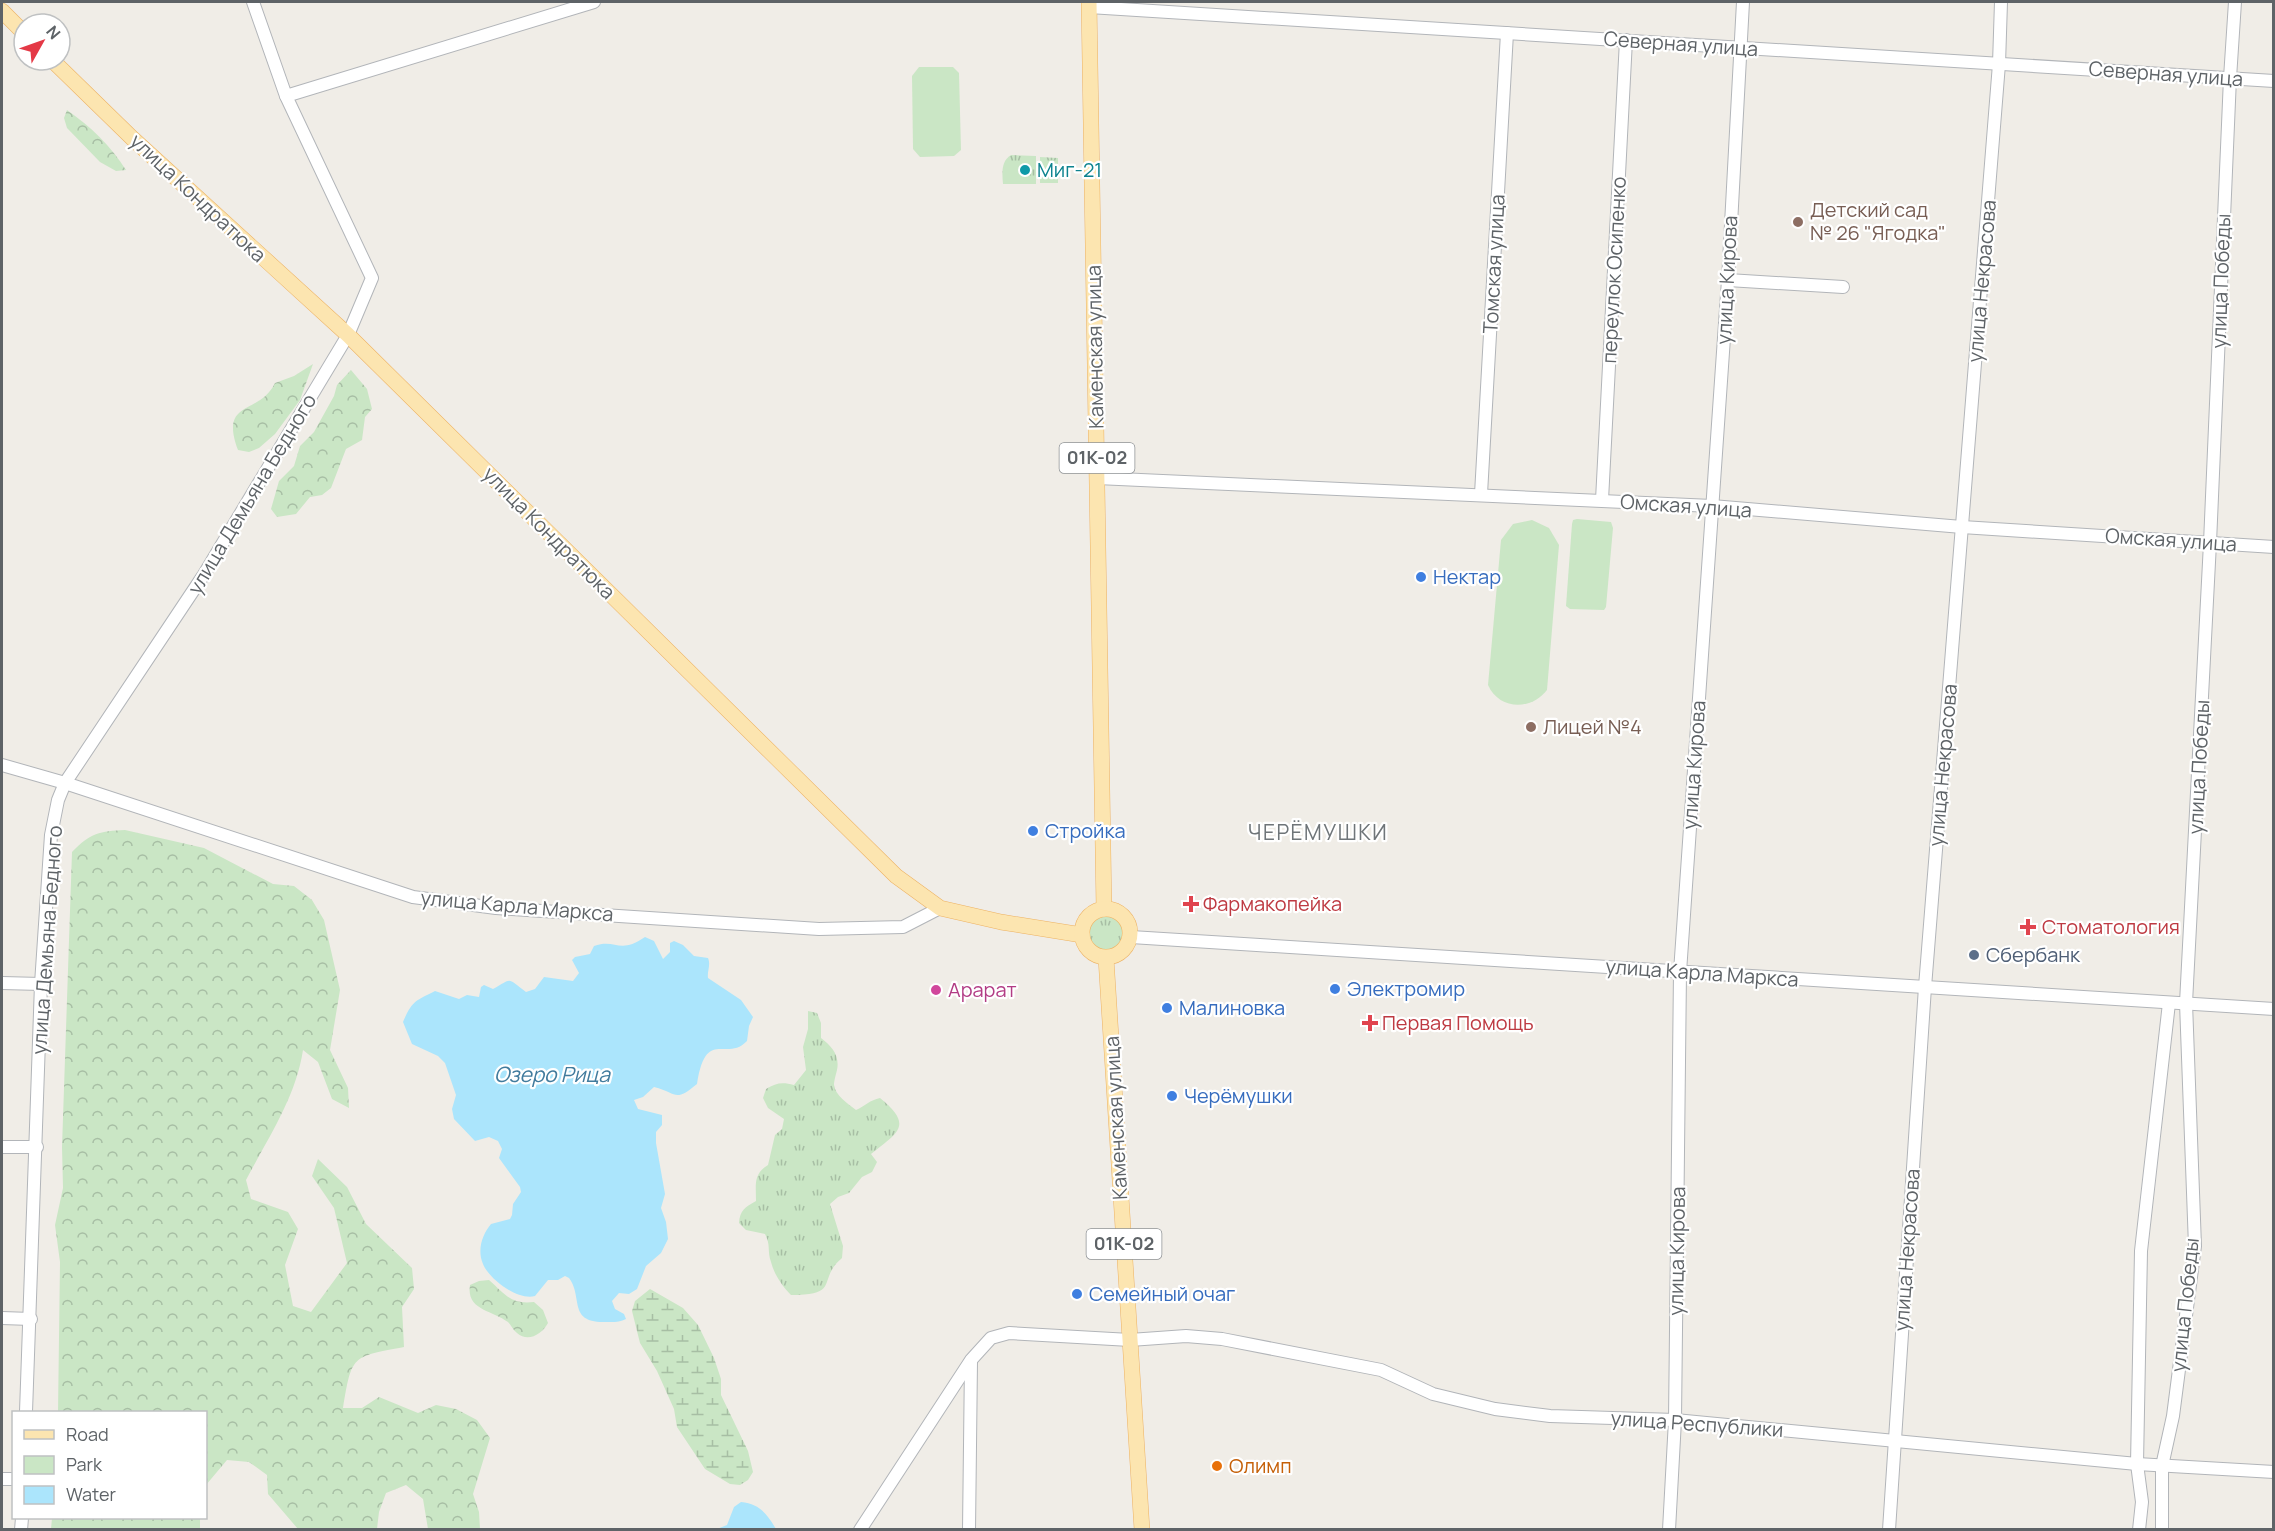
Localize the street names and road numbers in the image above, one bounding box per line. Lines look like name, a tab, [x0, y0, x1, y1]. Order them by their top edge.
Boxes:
street label: Северная улица	[1603, 25, 1759, 62]
street label: Северная улица	[2088, 55, 2244, 92]
street label: улица Кондратюка	[124, 127, 272, 268]
street label: переулок Осипенко	[1595, 176, 1632, 364]
street label: Томская улица	[1476, 194, 1511, 334]
street label: улица Некрасова	[1961, 199, 2002, 363]
street label: улица Победы	[2205, 213, 2236, 349]
street label: улица Кирова	[1710, 215, 1743, 345]
street label: Каменская улица	[1080, 265, 1109, 429]
street label: улица Демьяна Бедного	[181, 388, 322, 599]
road number: 01К-02	[1060, 443, 1134, 473]
street label: улица Кондратюка	[477, 460, 622, 605]
street label: Омская улица	[1619, 487, 1753, 524]
street label: Омская улица	[2104, 521, 2238, 558]
street label: улица Некрасова	[1922, 683, 1963, 847]
street label: улица Победы	[2181, 699, 2216, 835]
street label: улица Кирова	[1676, 700, 1711, 830]
street label: улица Демьяна Бедного	[25, 824, 68, 1055]
street label: улица Карла Маркса	[419, 884, 615, 927]
street label: улица Карла Маркса	[1605, 952, 1800, 993]
street label: Каменская улица	[1098, 1035, 1133, 1201]
street label: улица Некрасова	[1887, 1168, 1926, 1332]
street label: улица Кирова	[1662, 1186, 1691, 1316]
road number: 01К-02	[1086, 1229, 1162, 1259]
street label: улица Победы	[2164, 1236, 2205, 1373]
street label: улица Республики	[1610, 1404, 1784, 1443]

